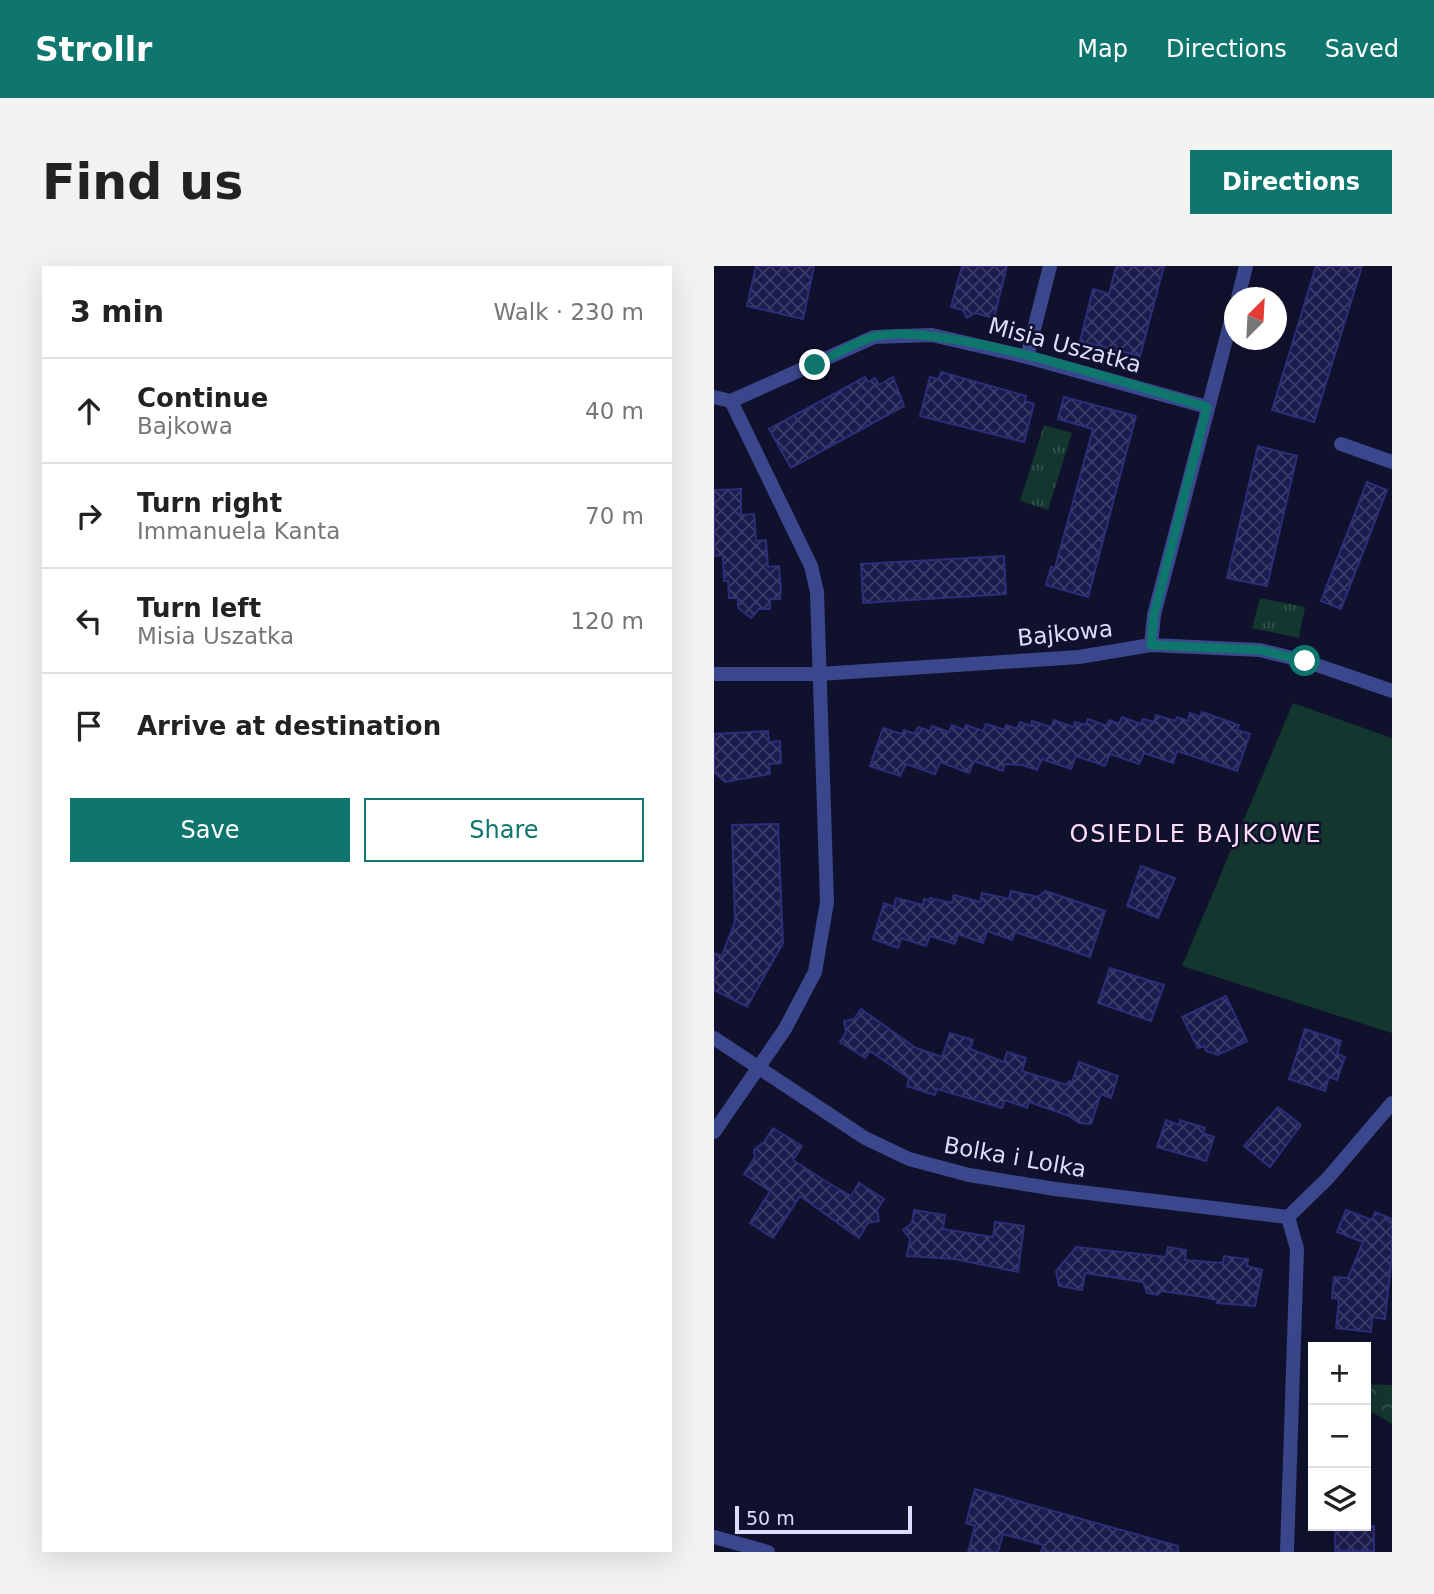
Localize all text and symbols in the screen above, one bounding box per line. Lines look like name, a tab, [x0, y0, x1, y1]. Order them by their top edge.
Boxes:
text: Strollr	[35, 30, 152, 69]
text: Map	[1077, 35, 1128, 63]
text: Directions	[1166, 35, 1287, 63]
text: Saved	[1325, 35, 1399, 63]
button: Directions	[1190, 150, 1392, 214]
text: Find us	[42, 154, 243, 211]
north arrow	[1224, 287, 1287, 350]
text: 3 min	[70, 294, 164, 329]
text: Walk · 230 m	[493, 299, 644, 325]
street label: Misia Uszatka	[986, 312, 1144, 378]
route end	[799, 349, 830, 380]
text: Continue	[137, 383, 268, 413]
icon: ahead	[70, 392, 108, 430]
text: 40 m	[585, 398, 644, 424]
text: Bajkowa	[137, 413, 233, 439]
text: Turn right	[137, 488, 282, 518]
icon: right	[70, 497, 108, 535]
text: 70 m	[585, 503, 644, 529]
text: Immanuela Kanta	[137, 518, 340, 544]
text: Turn left	[137, 593, 261, 623]
icon: left	[70, 602, 108, 640]
text: 120 m	[570, 608, 644, 634]
street label: Bajkowa	[1016, 615, 1114, 651]
text: Misia Uszatka	[137, 623, 294, 649]
route start	[1289, 645, 1320, 676]
icon: arrive	[70, 707, 108, 745]
text: Arrive at destination	[137, 711, 441, 741]
button: Save	[70, 798, 350, 862]
button: Share	[364, 798, 644, 862]
district label: OSIEDLE BAJKOWE	[1069, 820, 1323, 848]
street label: Bolka i Lolka	[942, 1132, 1088, 1182]
map controls	[1308, 1342, 1371, 1531]
button: +	[1308, 1342, 1371, 1405]
button: −	[1308, 1405, 1371, 1468]
button: layers	[1308, 1468, 1371, 1531]
scale bar	[735, 1503, 912, 1535]
text: 50 m	[746, 1507, 795, 1529]

